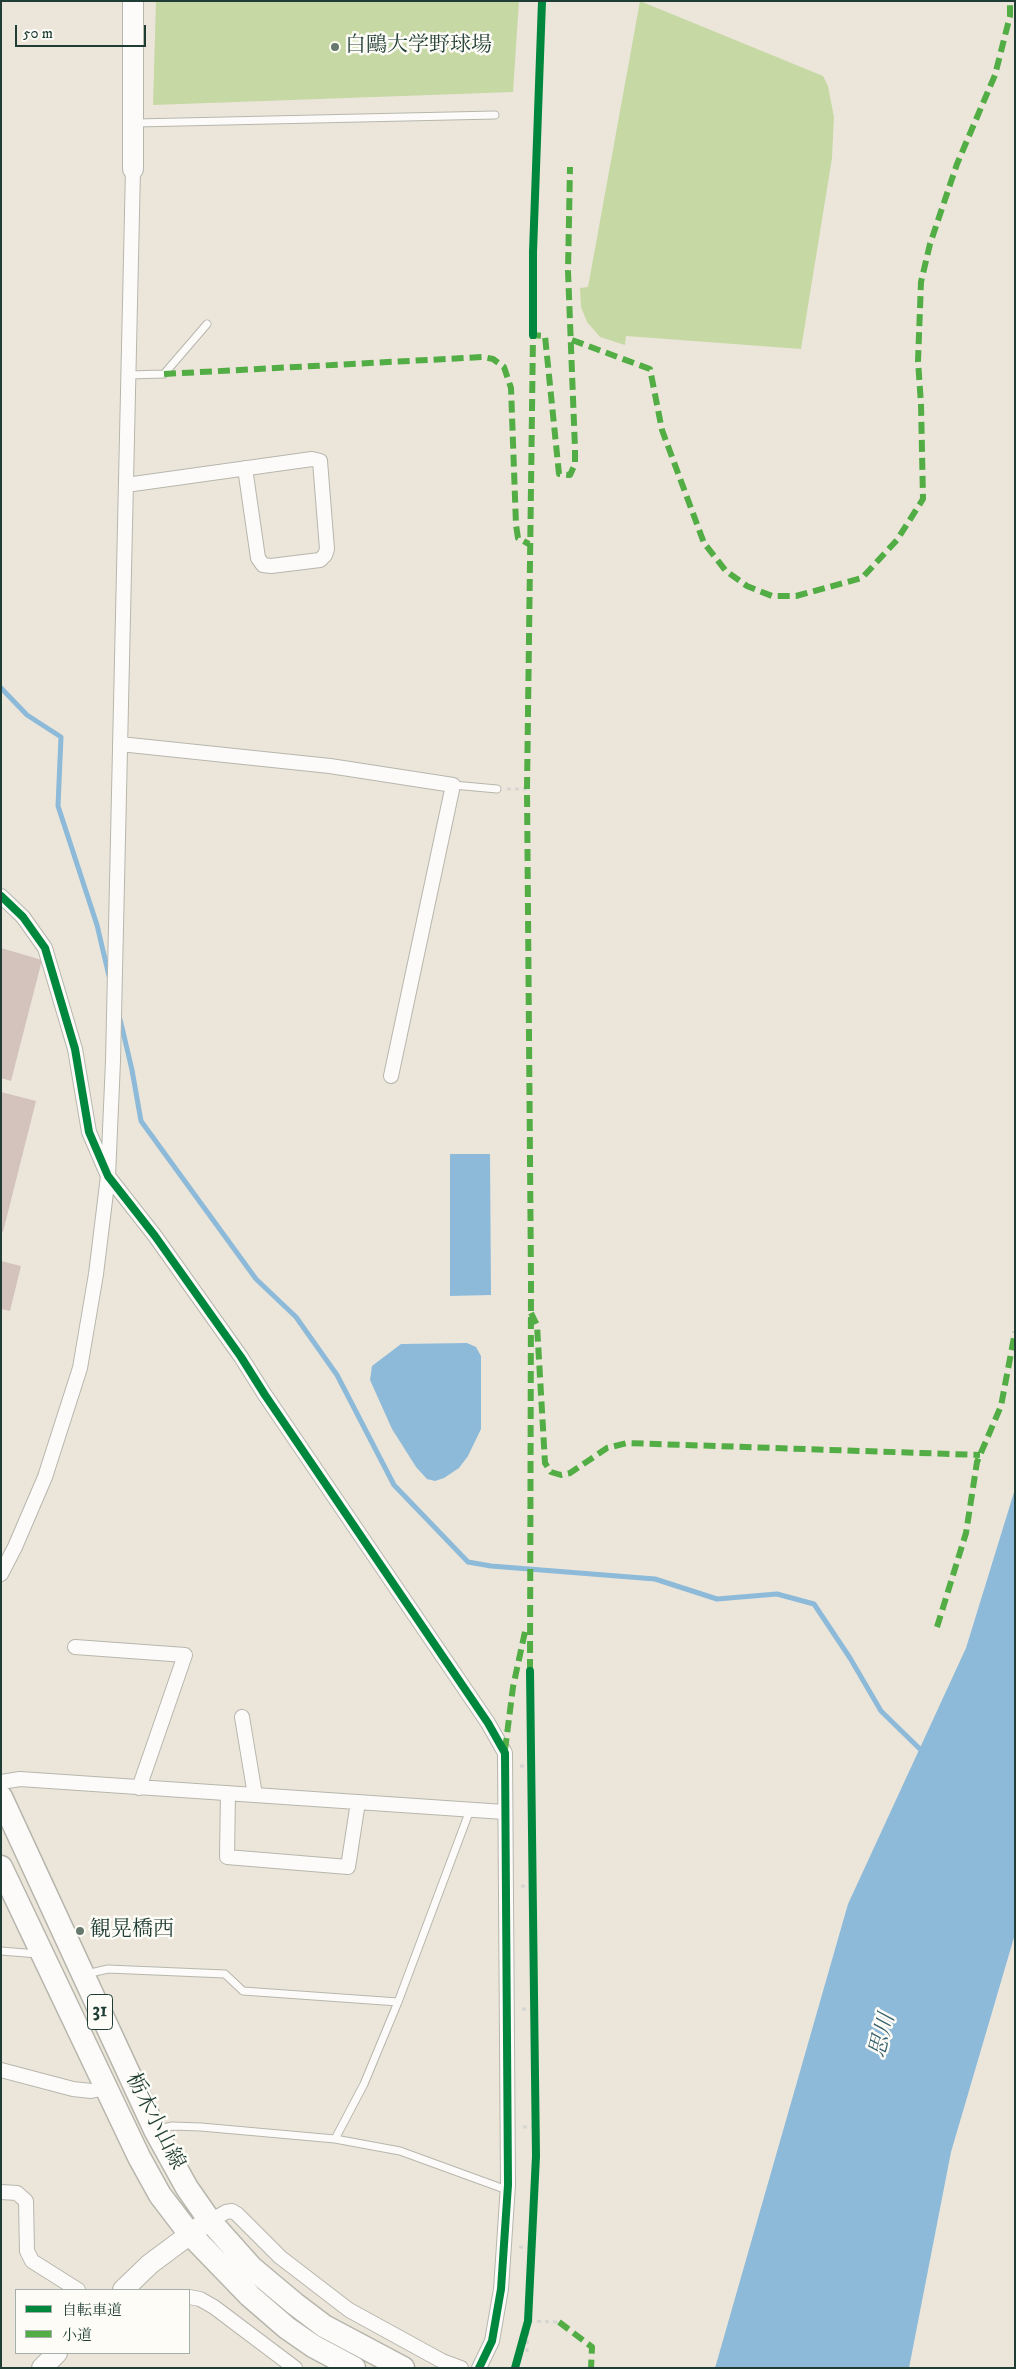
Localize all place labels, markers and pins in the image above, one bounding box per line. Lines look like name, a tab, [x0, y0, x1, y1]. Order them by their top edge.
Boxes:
place label: 白鷗大学野球場	[345, 34, 492, 60]
marker: 白鷗大学野球場	[329, 41, 341, 53]
place label: 観晃橋西	[90, 1918, 174, 1944]
marker: 観晃橋西	[74, 1925, 86, 1937]

